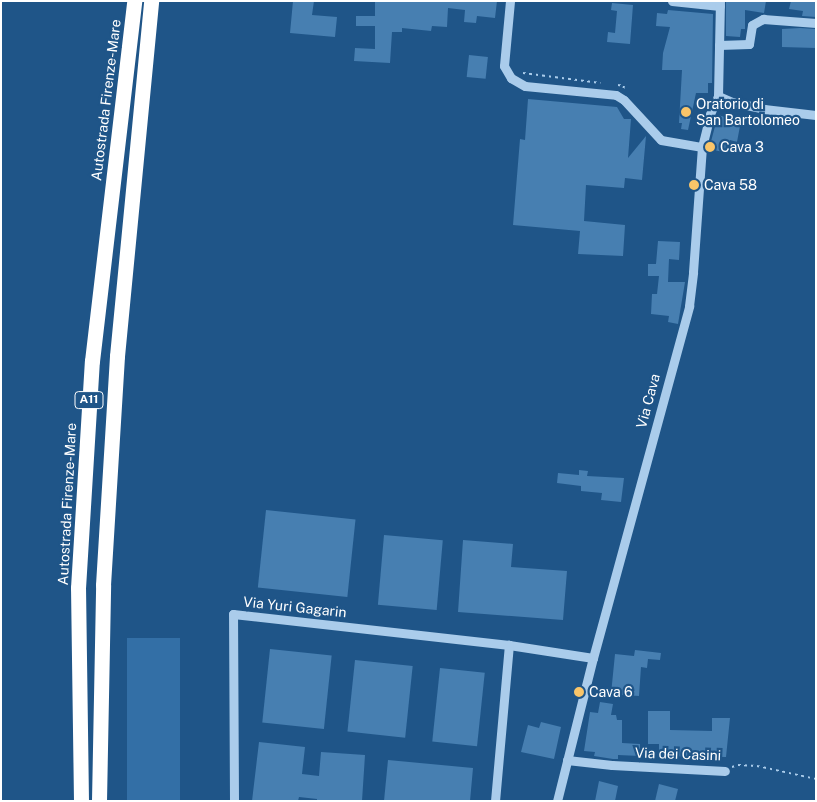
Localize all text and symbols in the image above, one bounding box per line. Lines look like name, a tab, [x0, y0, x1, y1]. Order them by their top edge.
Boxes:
street label: Autostrada Firenze-Mare	[88, 18, 124, 182]
place label: Oratorio di San Bartolomeo	[696, 96, 800, 128]
marker: Oratorio di San Bartolomeo	[680, 106, 692, 118]
place label: Cava 3	[720, 139, 764, 155]
marker: Cava 3	[704, 141, 716, 153]
place label: Cava 58	[704, 177, 757, 193]
marker: Cava 58	[688, 179, 700, 191]
street label: Via Cava	[633, 372, 663, 430]
road number: A11	[74, 390, 104, 410]
street label: Autostrada Firenze-Mare	[54, 422, 80, 586]
street label: Via Yuri Gagarin	[243, 593, 347, 621]
place label: Cava 6	[589, 684, 633, 700]
marker: Cava 6	[573, 686, 585, 698]
street label: Via dei Casini	[634, 744, 722, 764]

